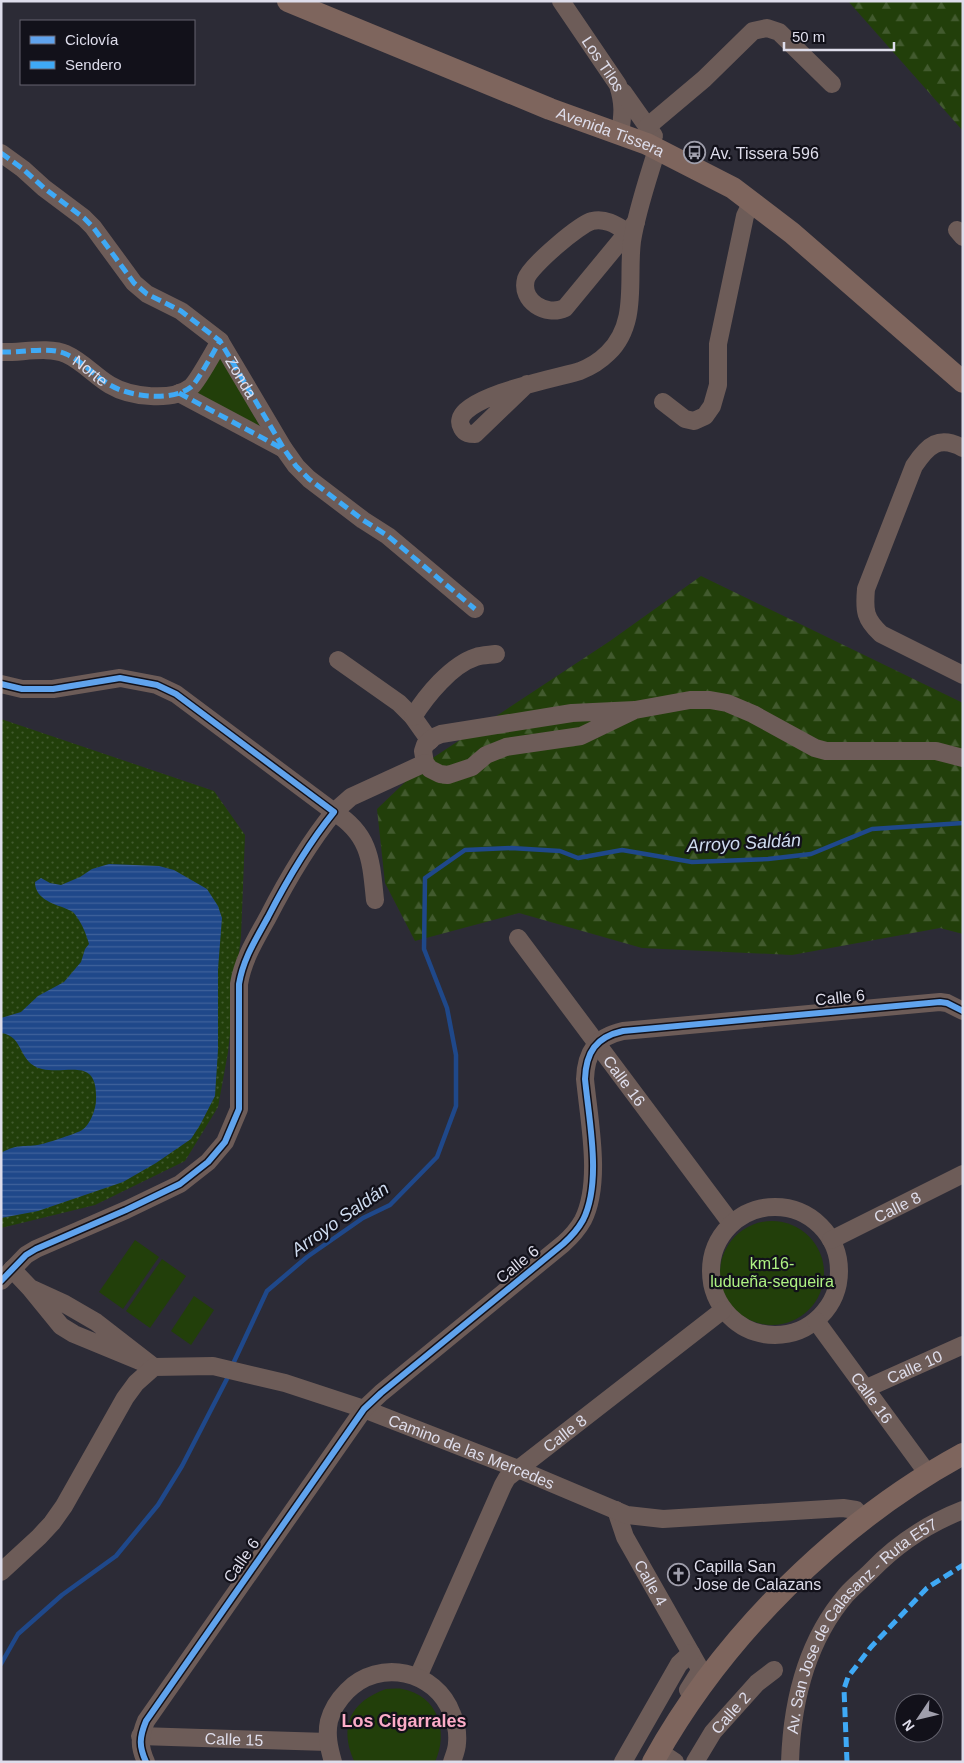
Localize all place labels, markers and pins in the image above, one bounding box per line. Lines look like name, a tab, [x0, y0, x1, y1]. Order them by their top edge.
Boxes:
bus stop icon: Av. Tissera 596	[682, 141, 706, 165]
place label: Av. Tissera 596	[710, 145, 819, 162]
place label: Capilla San Jose de Calazans	[694, 1558, 821, 1593]
church icon: Capilla San Jose de Calazans	[666, 1563, 690, 1587]

